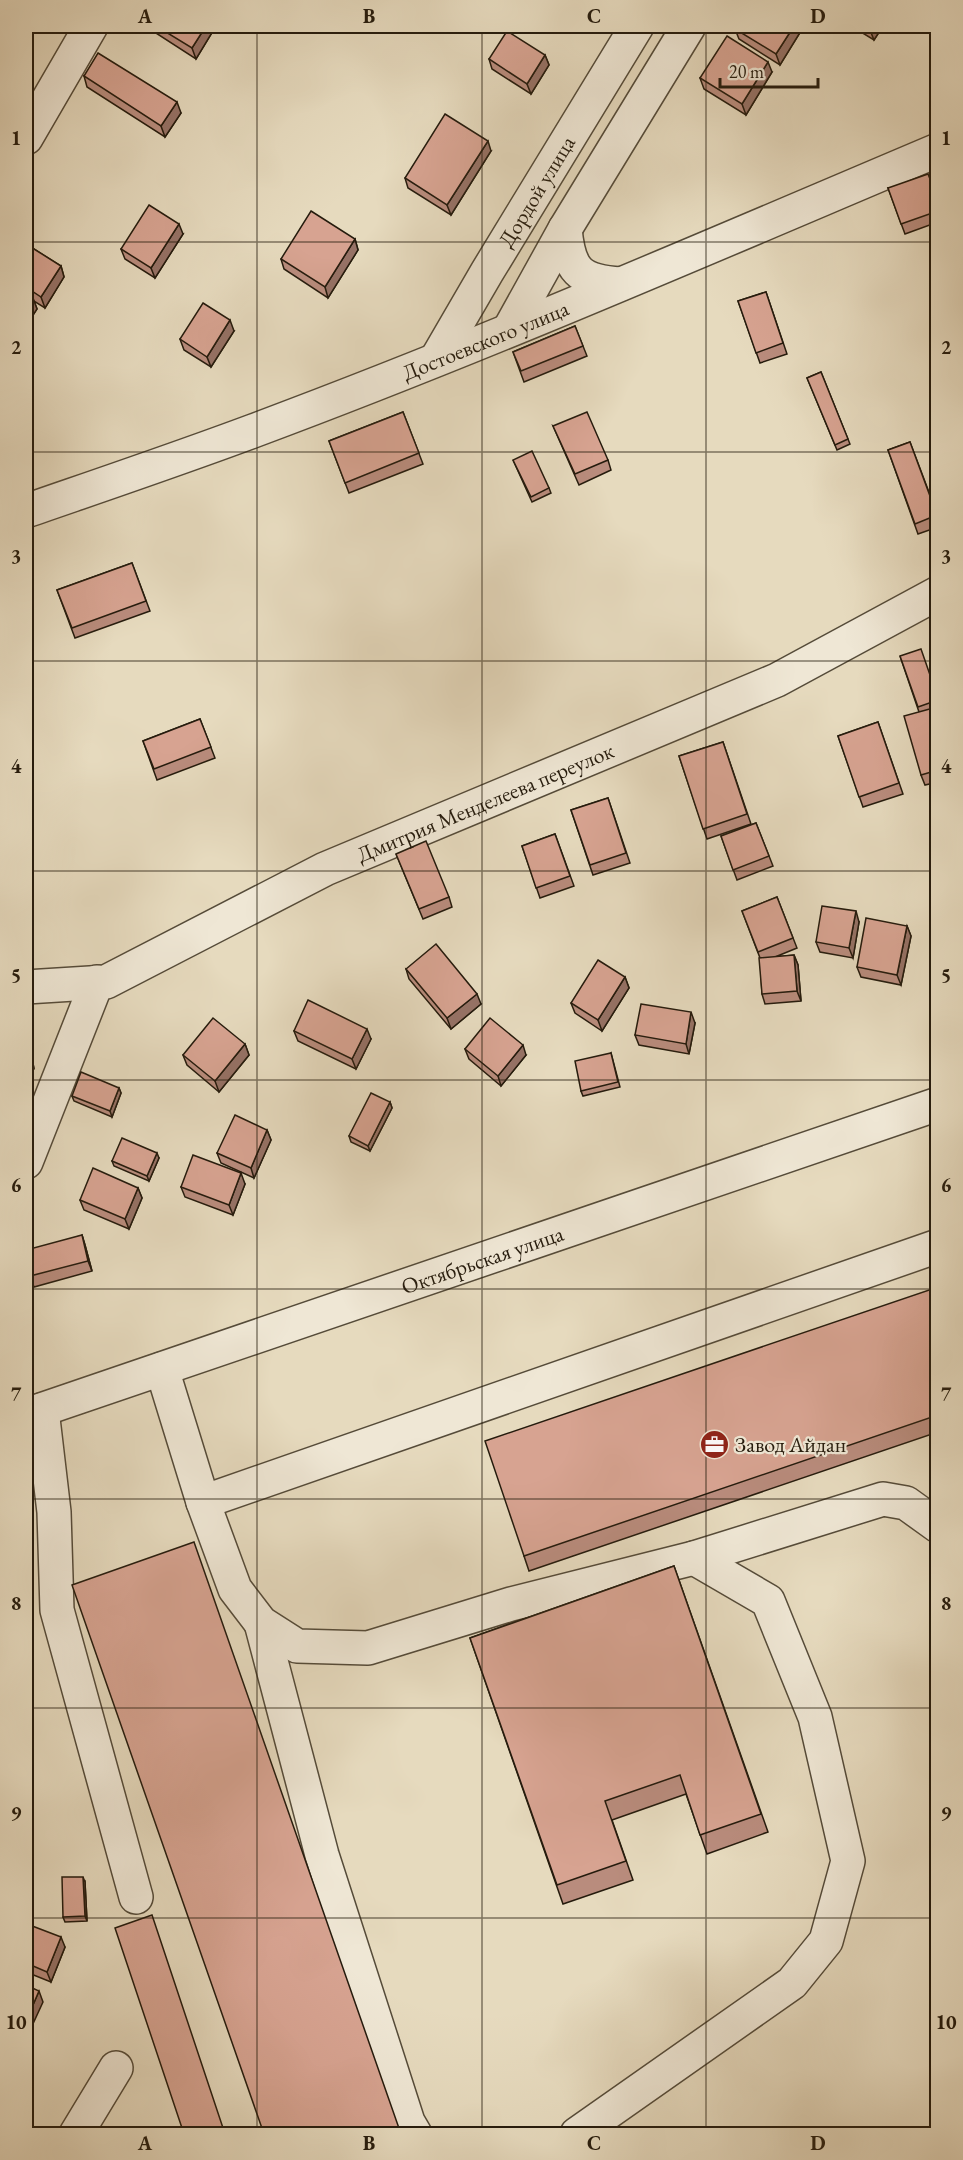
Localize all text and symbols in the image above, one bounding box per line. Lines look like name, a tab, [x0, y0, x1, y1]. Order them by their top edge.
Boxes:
text: A	[137, 3, 153, 29]
text: B	[363, 3, 375, 29]
text: C	[587, 3, 601, 29]
text: D	[810, 3, 826, 29]
scale bar	[720, 51, 818, 89]
text: 20 m	[729, 60, 764, 83]
text: 1	[11, 125, 21, 151]
text: 1	[941, 125, 951, 151]
street label: Дордой улица	[492, 130, 582, 253]
street label: Достоевского улица	[398, 294, 573, 387]
text: 2	[11, 334, 22, 360]
text: 2	[941, 334, 952, 360]
text: 3	[11, 543, 21, 569]
text: 3	[941, 543, 951, 569]
street label: Дмитрия Менделеева переулок	[352, 736, 619, 869]
text: 4	[11, 753, 22, 779]
text: 4	[941, 753, 952, 779]
text: 5	[11, 962, 21, 988]
text: 5	[941, 962, 951, 988]
text: 6	[11, 1172, 22, 1198]
text: 6	[941, 1172, 952, 1198]
street label: Октябрьская улица	[397, 1219, 568, 1301]
text: 7	[11, 1381, 22, 1407]
text: 7	[941, 1381, 952, 1407]
office icon: Завод Айдан	[698, 1428, 730, 1460]
place label: Завод Айдан	[735, 1430, 846, 1459]
text: 8	[11, 1590, 21, 1616]
text: 8	[941, 1590, 951, 1616]
text: 9	[11, 1800, 22, 1826]
text: 9	[941, 1800, 952, 1826]
text: 10	[5, 2009, 27, 2035]
text: 10	[935, 2009, 957, 2035]
text: A	[137, 2130, 153, 2156]
text: B	[363, 2130, 375, 2156]
text: C	[587, 2130, 601, 2156]
text: D	[810, 2130, 826, 2156]

